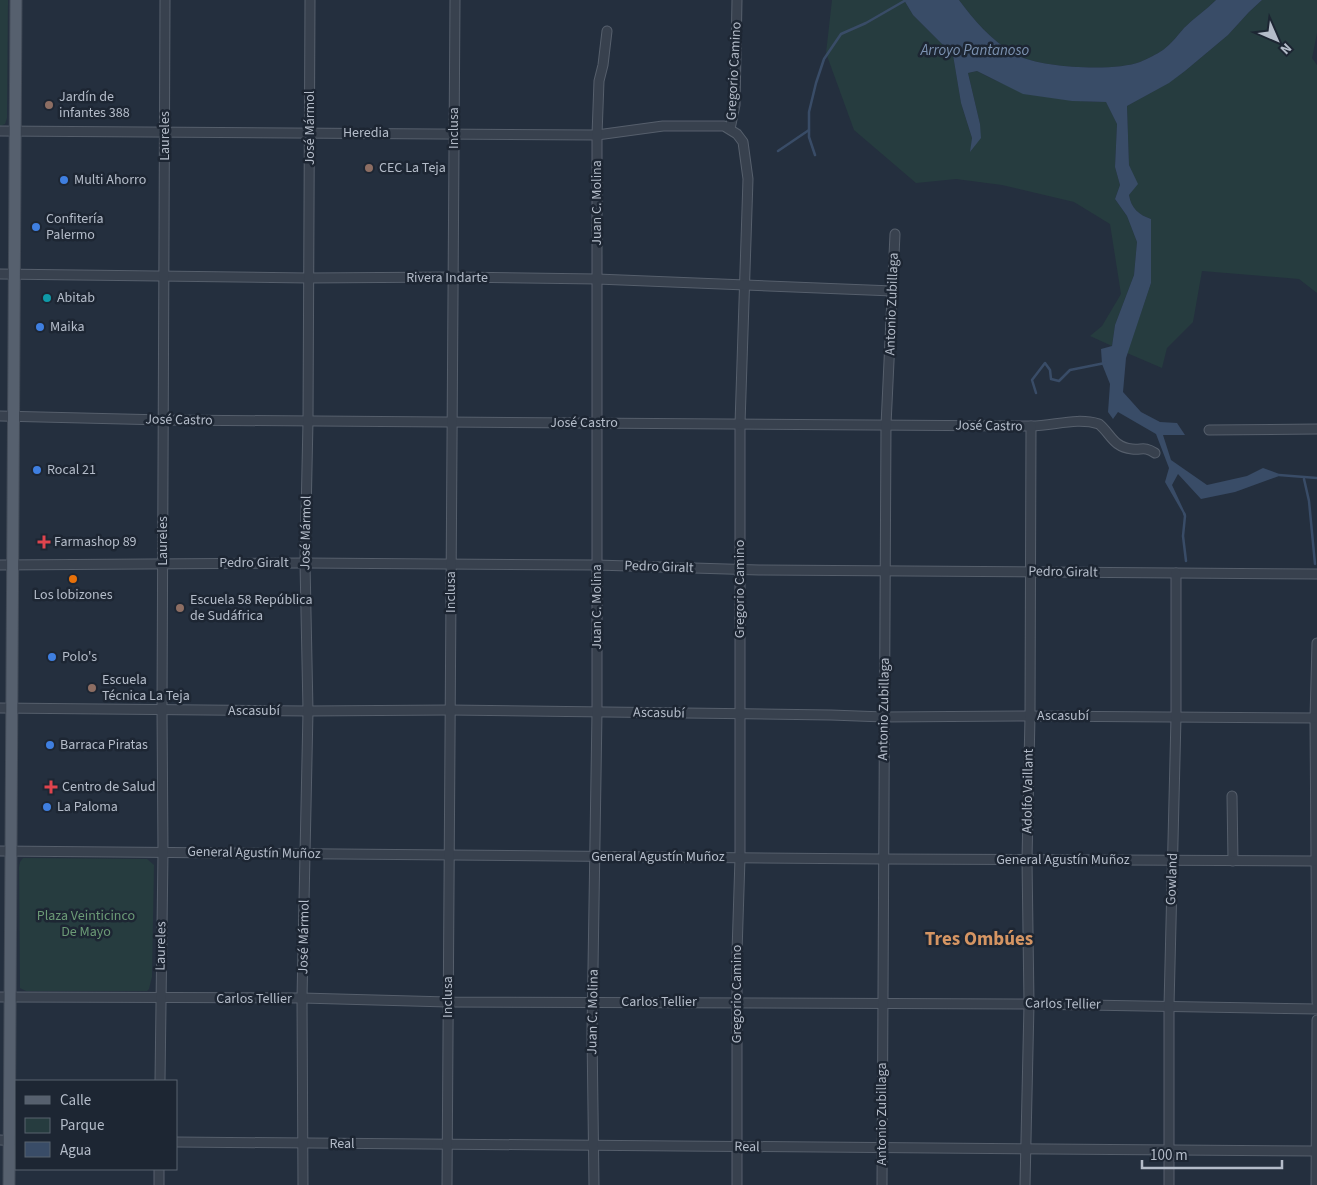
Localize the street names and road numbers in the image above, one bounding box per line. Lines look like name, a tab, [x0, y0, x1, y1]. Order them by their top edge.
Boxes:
street label: Gregorio Camino	[721, 21, 747, 121]
street label: José Mármol	[300, 90, 320, 165]
street label: Inclusa	[444, 107, 464, 149]
street label: Laureles	[155, 111, 175, 161]
street label: Heredia	[343, 123, 389, 143]
street label: Juan C. Molina	[587, 160, 607, 246]
street label: Antonio Zubillaga	[880, 252, 904, 356]
street label: Rivera Indarte	[406, 268, 488, 288]
street label: José Castro	[145, 409, 213, 431]
street label: José Castro	[550, 413, 618, 433]
street label: José Castro	[955, 415, 1023, 437]
street label: José Mármol	[295, 495, 317, 571]
street label: Laureles	[153, 516, 173, 566]
street label: Gregorio Camino	[730, 540, 750, 638]
street label: Pedro Giralt	[219, 553, 289, 573]
street label: Pedro Giralt	[624, 556, 694, 578]
street label: Pedro Giralt	[1028, 561, 1098, 583]
street label: Juan C. Molina	[587, 564, 607, 650]
street label: Inclusa	[441, 571, 461, 613]
street label: Antonio Zubillaga	[873, 657, 895, 761]
street label: Ascasubí	[228, 701, 280, 721]
street label: Ascasubí	[633, 703, 686, 723]
street label: Ascasubí	[1037, 706, 1089, 726]
street label: Adolfo Vaillant	[1017, 748, 1039, 834]
street label: General Agustín Muñoz	[187, 842, 321, 864]
street label: General Agustín Muñoz	[591, 847, 725, 867]
street label: General Agustín Muñoz	[996, 850, 1130, 870]
street label: Gowland	[1161, 853, 1183, 905]
street label: José Mármol	[293, 899, 315, 975]
street label: Laureles	[151, 921, 171, 971]
street label: Gregorio Camino	[727, 945, 747, 1043]
street label: Juan C. Molina	[582, 969, 604, 1055]
street label: Inclusa	[438, 976, 458, 1018]
street label: Carlos Tellier	[216, 989, 292, 1009]
street label: Carlos Tellier	[621, 992, 697, 1012]
street label: Carlos Tellier	[1025, 993, 1101, 1015]
street label: Antonio Zubillaga	[872, 1063, 892, 1166]
street label: Real	[329, 1134, 355, 1154]
street label: Real	[734, 1137, 760, 1157]

